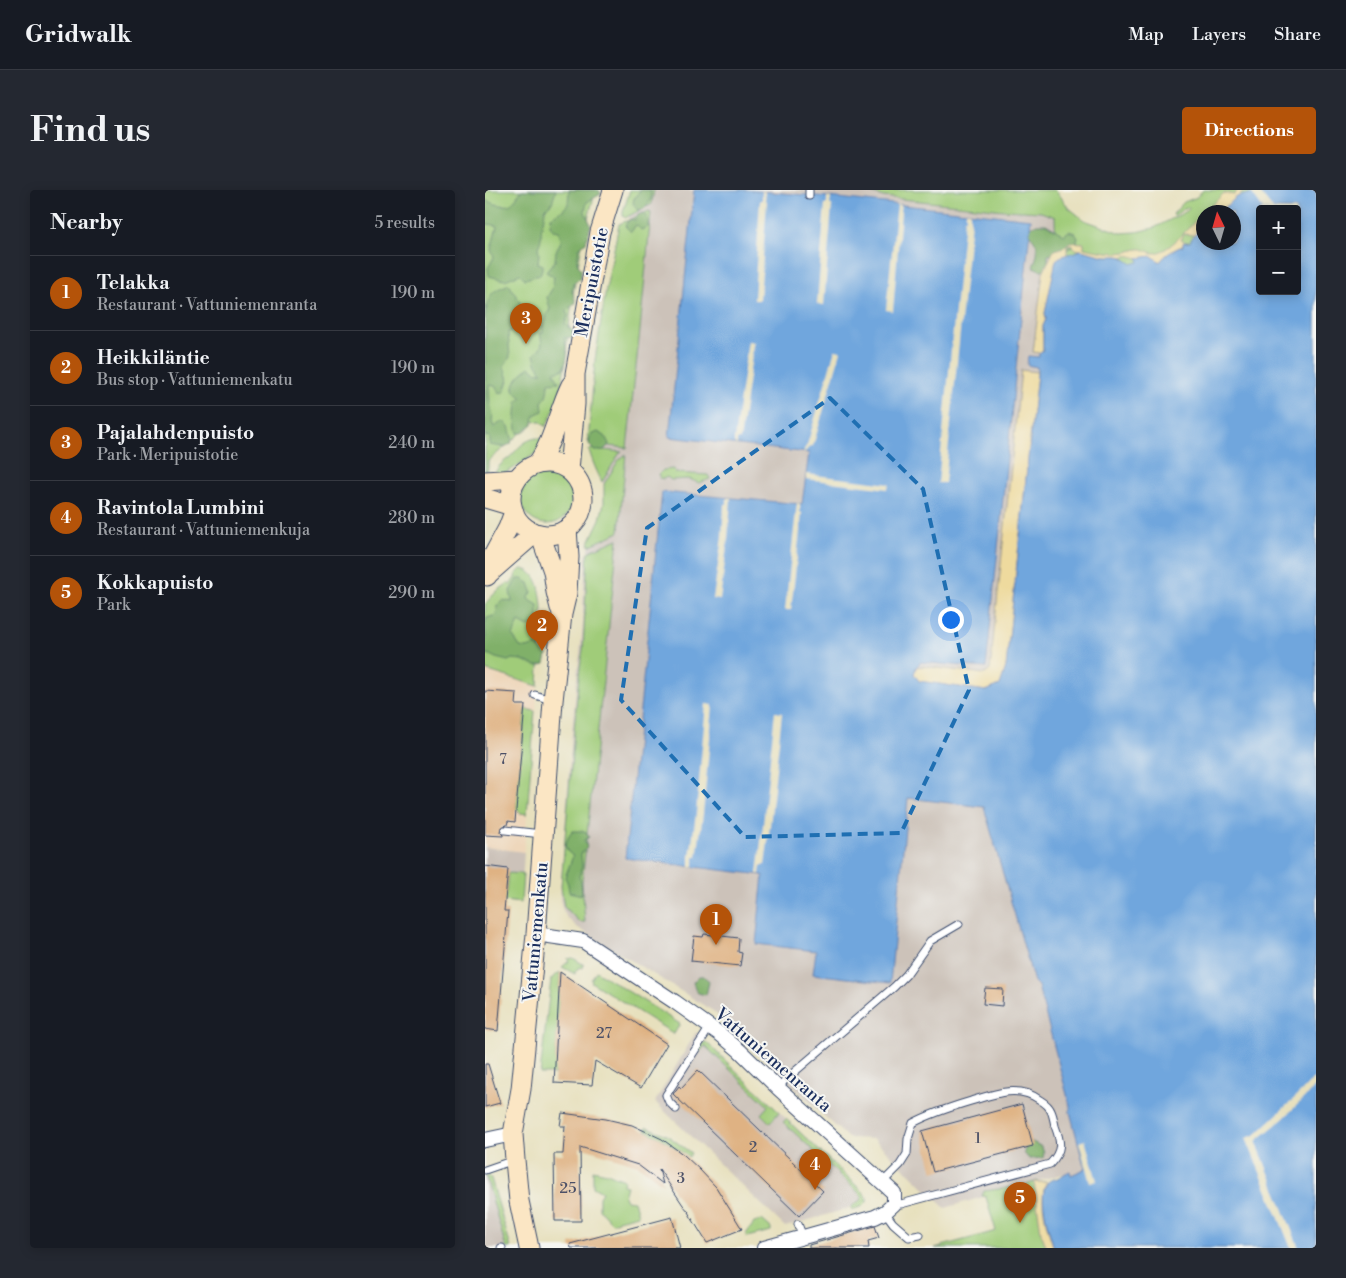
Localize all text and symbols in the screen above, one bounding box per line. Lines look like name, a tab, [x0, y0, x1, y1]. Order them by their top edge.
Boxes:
text: Gridwalk	[25, 20, 132, 50]
text: Map	[1129, 23, 1164, 46]
text: Layers	[1192, 23, 1246, 46]
text: Share	[1274, 23, 1321, 46]
button: Directions	[1182, 107, 1316, 154]
text: Find us	[30, 109, 150, 152]
north arrow	[1196, 205, 1241, 250]
map controls	[1256, 205, 1301, 295]
button: +	[1256, 205, 1301, 250]
text: Nearby	[50, 210, 123, 236]
text: 5 results	[374, 213, 435, 233]
street label: Meripuistotie	[570, 225, 614, 339]
button: −	[1256, 250, 1301, 295]
text: Telakka	[97, 271, 170, 295]
text: 1	[62, 283, 70, 303]
text: 190 m	[391, 283, 435, 303]
text: Restaurant · Vattuniemenranta	[97, 295, 317, 315]
pin: 3	[510, 303, 542, 344]
text: Heikkiläntie	[97, 346, 210, 370]
text: 2	[61, 358, 71, 378]
text: 190 m	[391, 358, 435, 378]
text: Bus stop · Vattuniemenkatu	[97, 370, 293, 390]
text: Pajalahdenpuisto	[97, 421, 254, 445]
text: 3	[61, 433, 71, 453]
text: 240 m	[388, 433, 435, 453]
text: Park · Meripuistotie	[97, 445, 238, 465]
text: Ravintola Lumbini	[97, 496, 264, 520]
text: 4	[61, 508, 71, 528]
text: 280 m	[388, 508, 435, 528]
text: Restaurant · Vattuniemenkuja	[97, 520, 310, 540]
text: Kokkapuisto	[97, 571, 214, 595]
text: 5	[61, 583, 71, 603]
text: 290 m	[388, 583, 435, 603]
text: Park	[97, 595, 130, 615]
your location	[938, 607, 964, 633]
pin: 2	[526, 610, 558, 651]
house number: 7	[499, 750, 507, 769]
street label: Vattuniemenkatu	[518, 860, 554, 1004]
pin: 1	[700, 904, 732, 945]
street label: Vattuniemenranta	[709, 1002, 837, 1118]
house number: 27	[596, 1024, 612, 1043]
house number: 1	[975, 1129, 982, 1148]
house number: 2	[749, 1138, 757, 1157]
pin: 4	[799, 1149, 831, 1190]
house number: 3	[677, 1169, 685, 1188]
house number: 25	[560, 1179, 576, 1198]
pin: 5	[1004, 1182, 1036, 1223]

